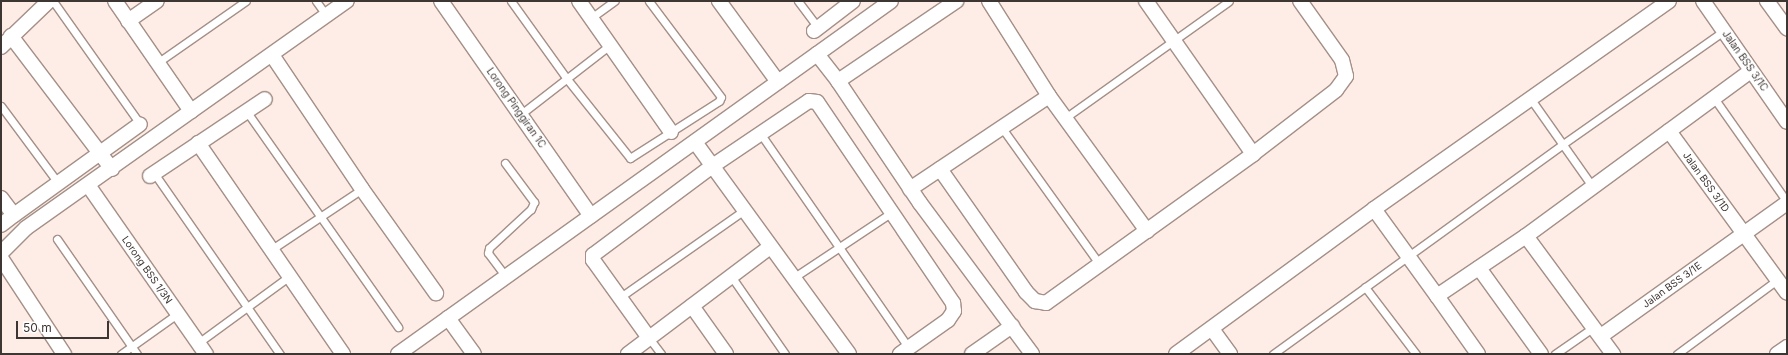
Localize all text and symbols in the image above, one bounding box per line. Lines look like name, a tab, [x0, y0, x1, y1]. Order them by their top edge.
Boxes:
street label: Jalan BSS 3/1C	[1720, 28, 1770, 94]
street label: Lorong Pinggiran 1C	[484, 66, 548, 150]
street label: Jalan BSS 3/1D	[1680, 150, 1732, 214]
street label: Lorong BSS 1/3N	[119, 234, 175, 306]
street label: Jalan BSS 3/1E	[1640, 260, 1704, 310]
scale bar	[18, 313, 111, 339]
text: 50 m	[23, 320, 52, 335]

